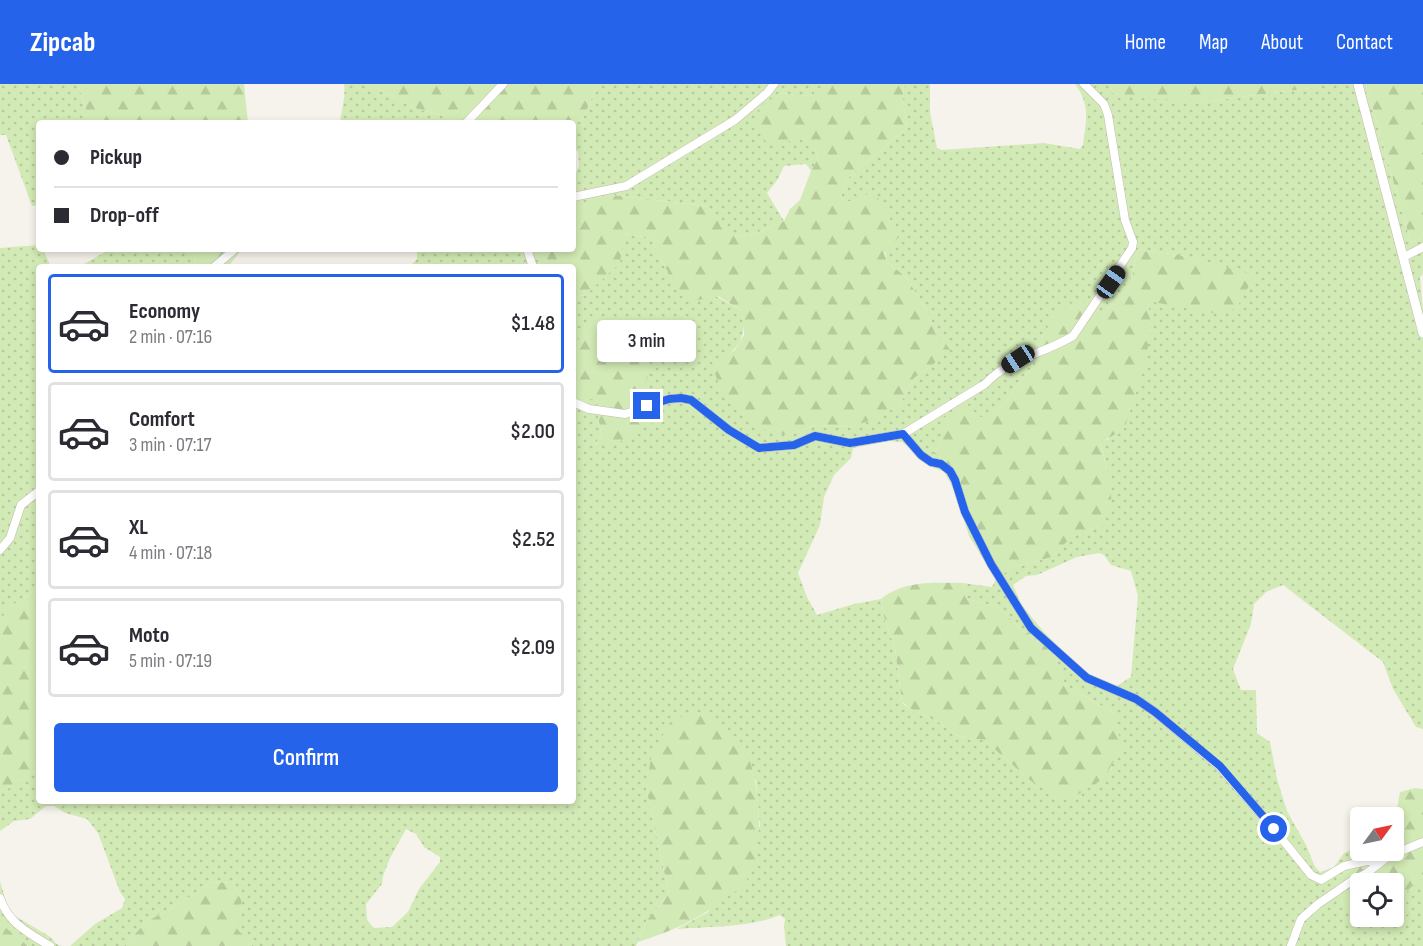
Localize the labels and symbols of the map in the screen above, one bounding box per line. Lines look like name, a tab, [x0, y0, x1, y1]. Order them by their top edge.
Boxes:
car	[1093, 262, 1129, 302]
callout: 3 min	[598, 319, 696, 361]
car	[998, 342, 1038, 376]
route end	[633, 392, 660, 419]
north arrow	[1350, 807, 1404, 861]
route start	[1260, 815, 1287, 842]

